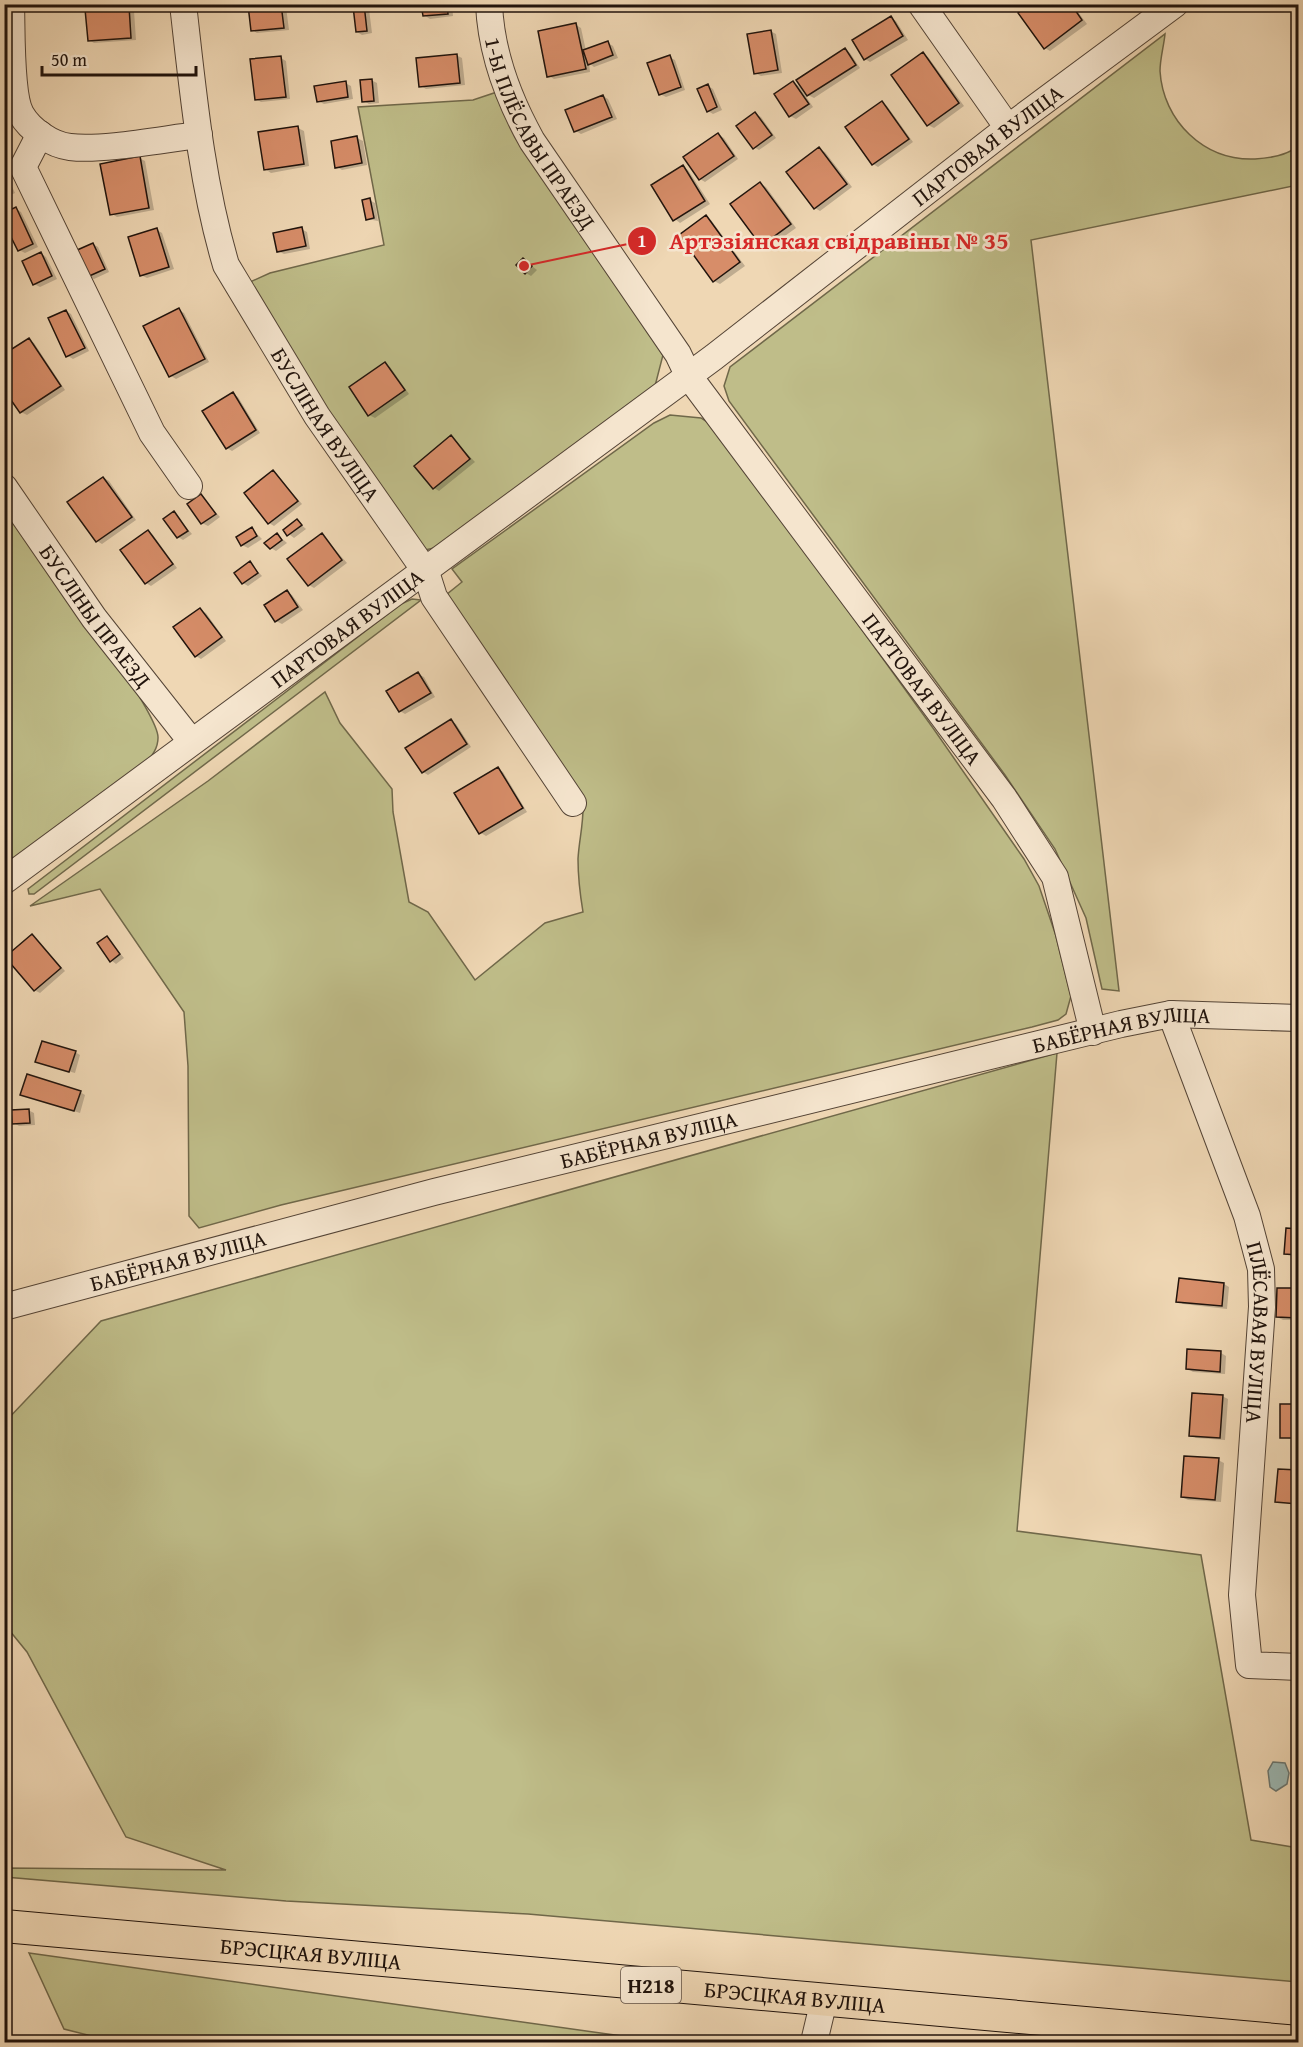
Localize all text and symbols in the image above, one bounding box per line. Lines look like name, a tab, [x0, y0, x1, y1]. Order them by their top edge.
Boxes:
street label: 1-Ы ПЛЁСАВЫ ПРАЕЗД	[477, 34, 604, 235]
scale bar	[42, 39, 196, 77]
text: 50 m	[51, 46, 87, 73]
street label: ПАРТОВАЯ ВУЛІЦА	[905, 76, 1070, 213]
callout: Артэзіянская свідравіны № 35	[627, 220, 1020, 262]
text: Артэзіянская свідравіны № 35	[669, 223, 1009, 258]
text: 1	[637, 227, 647, 254]
street label: БУСЛІНАЯ ВУЛІЦА	[263, 341, 388, 509]
street label: БУСЛІНЫ ПРАЕЗД	[32, 538, 159, 694]
street label: ПАРТОВАЯ ВУЛІЦА	[264, 560, 430, 695]
street label: ПАРТОВАЯ ВУЛІЦА	[855, 606, 990, 772]
street label: БАБЁРНАЯ ВУЛІЦА	[1029, 997, 1211, 1061]
street label: БАБЁРНАЯ ВУЛІЦА	[557, 1102, 741, 1177]
street label: БАБЁРНАЯ ВУЛІЦА	[86, 1221, 270, 1299]
street label: ПЛЁСАВАЯ ВУЛІЦА	[1238, 1238, 1278, 1425]
street label: БРЭСЦКАЯ ВУЛІЦА	[219, 1929, 403, 1978]
road number: Н218	[621, 1967, 681, 2003]
street label: БРЭСЦКАЯ ВУЛІЦА	[703, 1973, 887, 2021]

